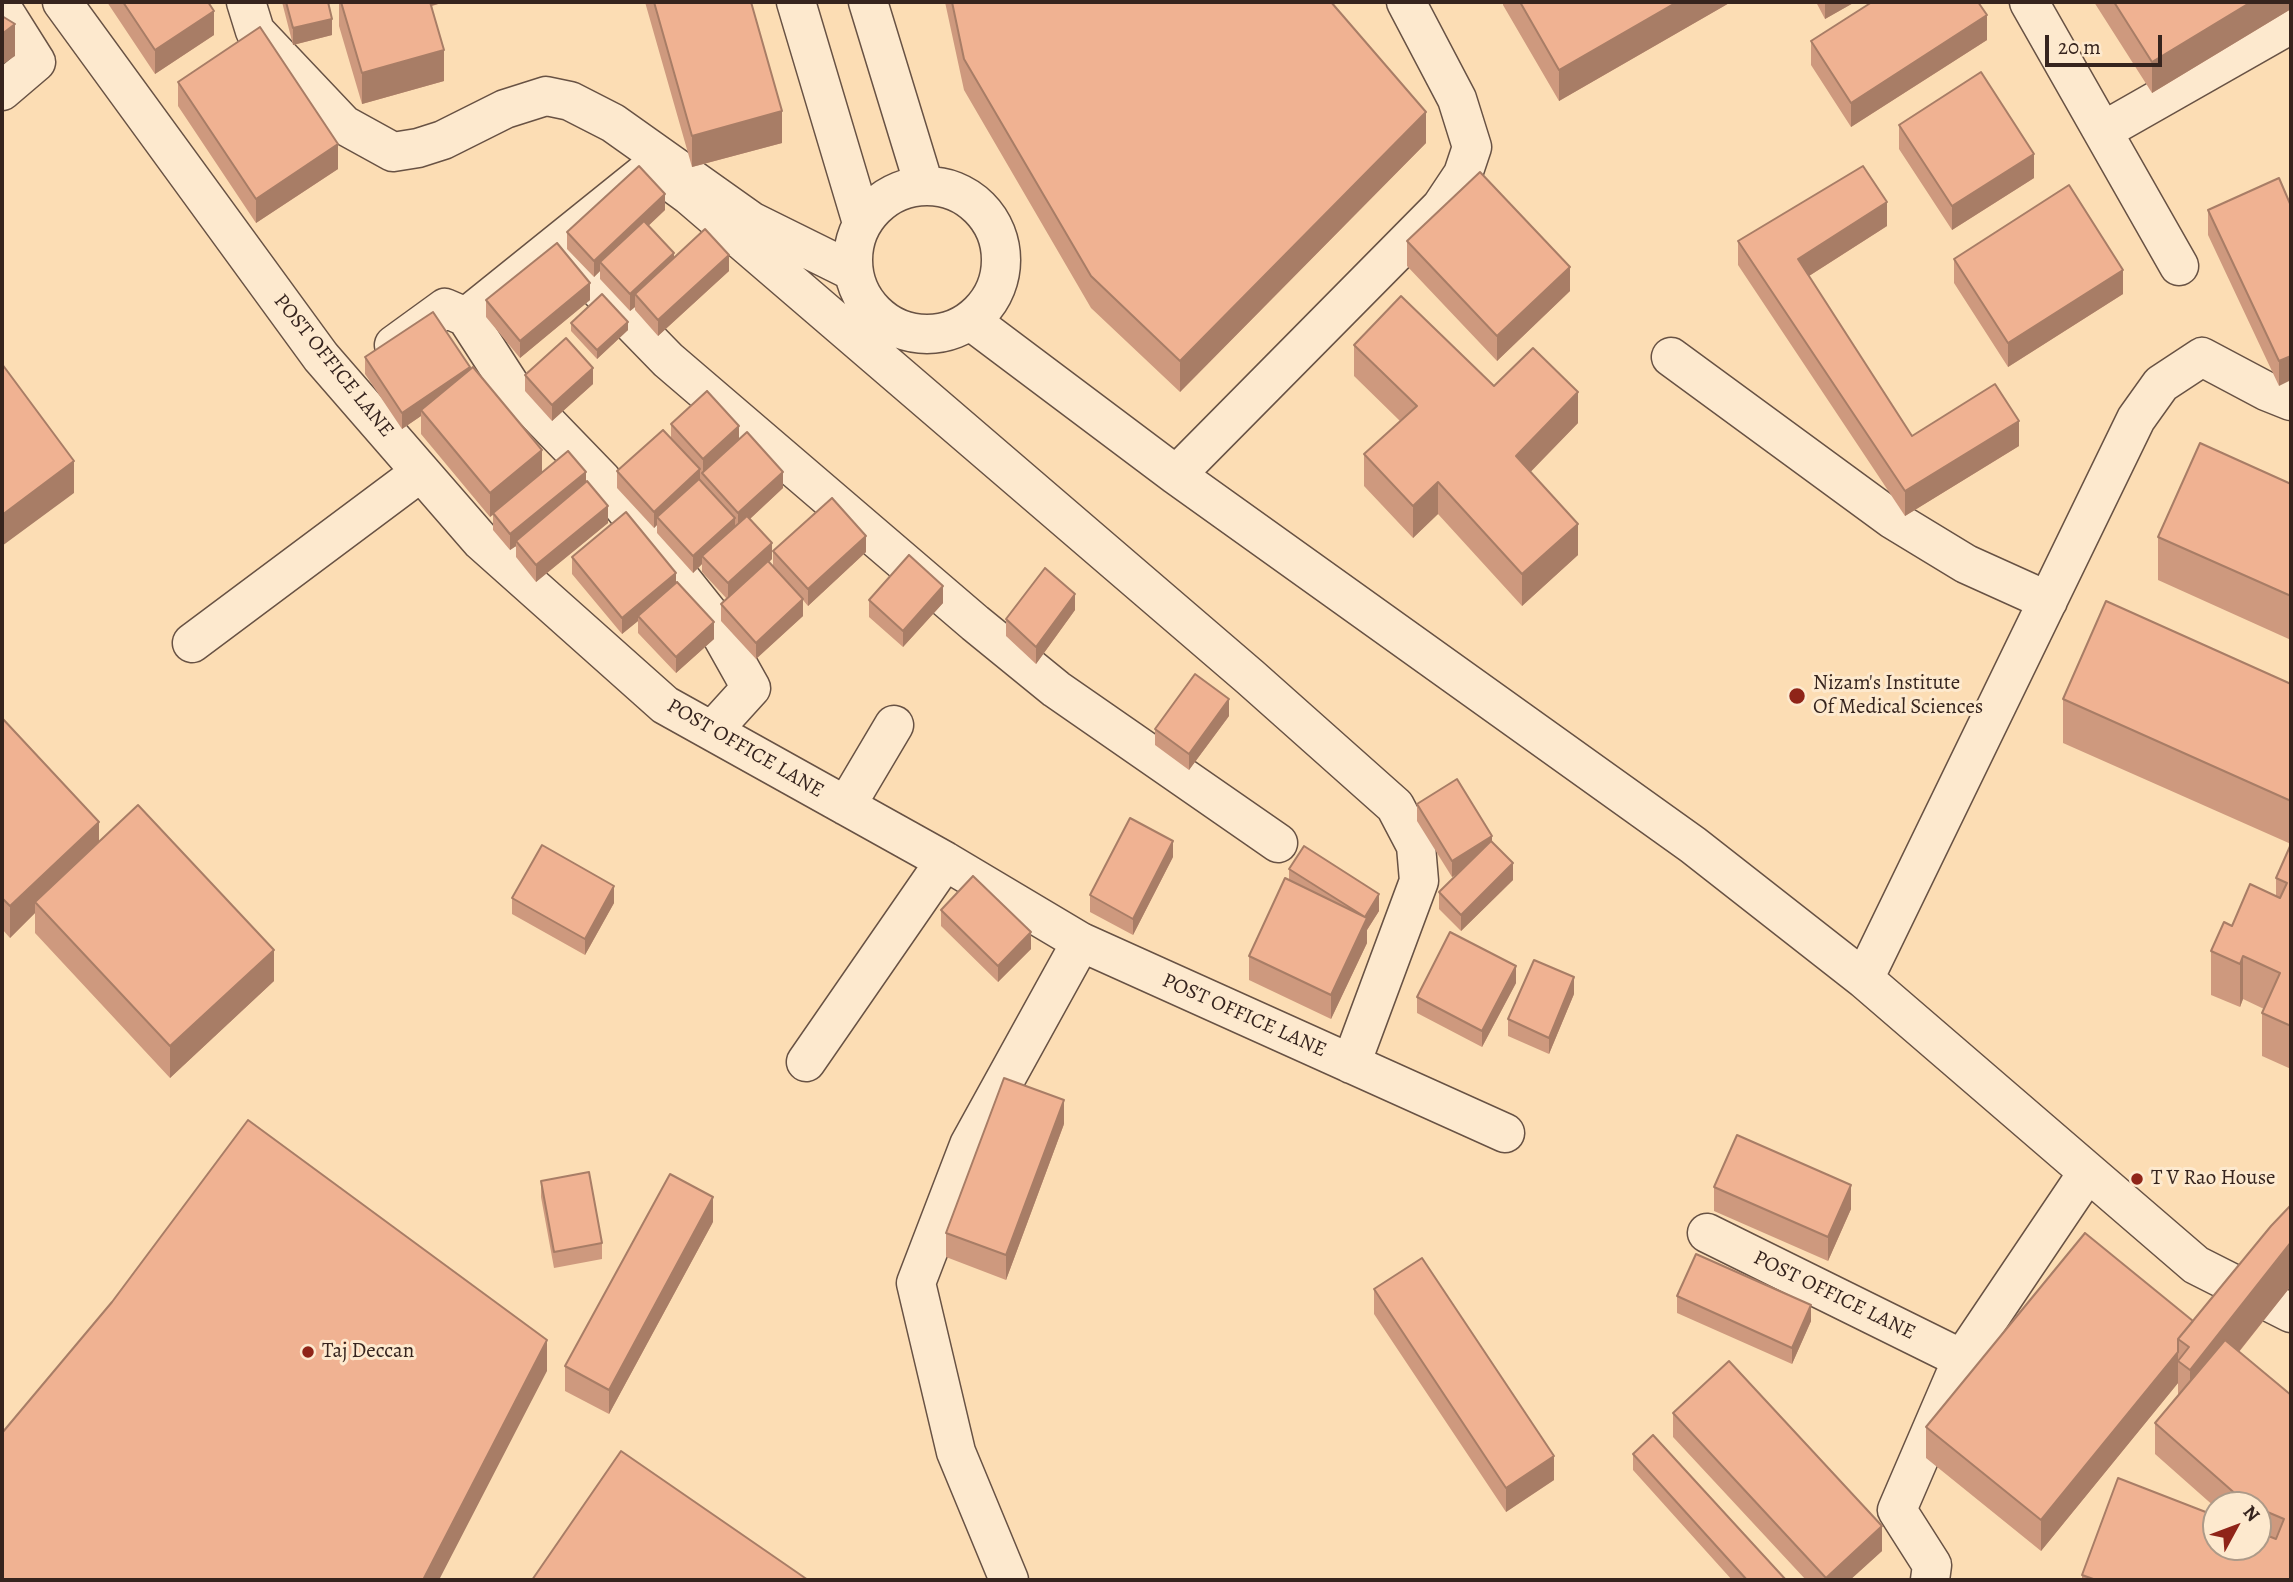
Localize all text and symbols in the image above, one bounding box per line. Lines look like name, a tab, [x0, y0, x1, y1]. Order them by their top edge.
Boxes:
scale bar	[2048, 21, 2165, 65]
text: 20 m	[2058, 33, 2101, 61]
street label: POST OFFICE LANE	[267, 289, 399, 443]
place label: Nizam's Institute Of Medical Sciences	[1813, 671, 1983, 721]
marker: Nizam's Institute Of Medical Sciences	[1787, 686, 1807, 706]
street label: POST OFFICE LANE	[662, 694, 828, 804]
street label: POST OFFICE LANE	[1158, 968, 1330, 1064]
place label: T V Rao House	[2151, 1166, 2275, 1192]
marker: T V Rao House	[2129, 1171, 2145, 1187]
street label: POST OFFICE LANE	[1749, 1246, 1919, 1346]
place label: Taj Deccan	[322, 1339, 414, 1365]
marker: Taj Deccan	[300, 1344, 316, 1360]
north arrow	[2202, 1491, 2272, 1561]
text: N	[2237, 1500, 2266, 1527]

